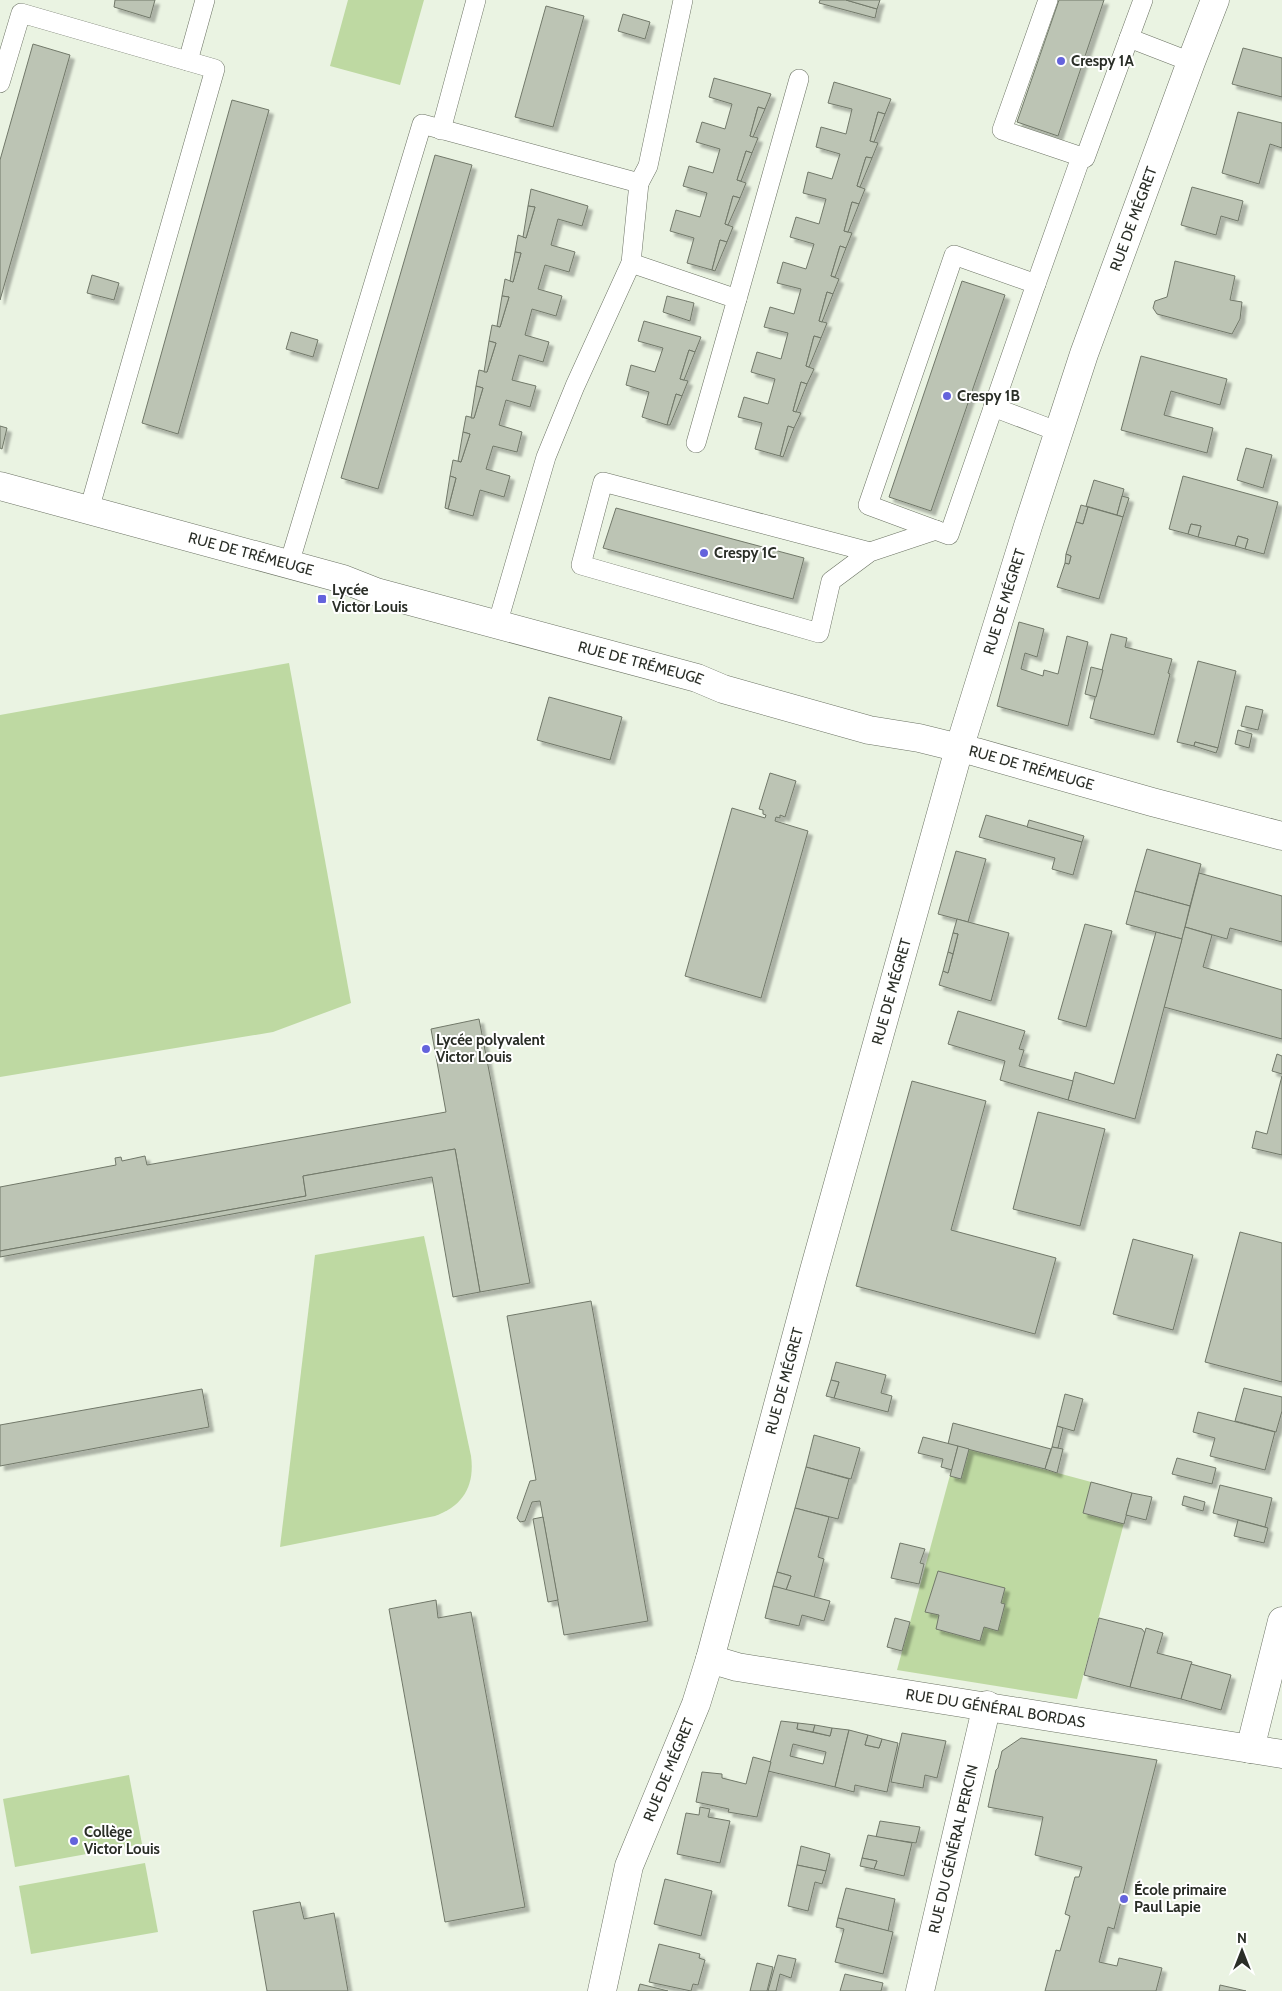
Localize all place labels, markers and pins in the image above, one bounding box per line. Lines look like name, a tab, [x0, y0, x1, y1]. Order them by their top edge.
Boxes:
place label: Crespy 1A	[1071, 52, 1134, 70]
marker: Crespy 1A	[1055, 55, 1067, 67]
place label: Crespy 1B	[957, 387, 1020, 405]
marker: Crespy 1B	[941, 390, 953, 402]
place label: Crespy 1C	[714, 544, 777, 562]
marker: Crespy 1C	[698, 547, 710, 559]
place label: Lycée Victor Louis	[332, 581, 408, 616]
marker: Lycée Victor Louis	[316, 593, 328, 605]
place label: Lycée polyvalent Victor Louis	[436, 1031, 545, 1066]
marker: Lycée polyvalent Victor Louis	[420, 1043, 432, 1055]
place label: Collège Victor Louis	[84, 1823, 160, 1858]
marker: Collège Victor Louis	[68, 1835, 80, 1847]
place label: École primaire Paul Lapie	[1134, 1880, 1227, 1916]
marker: École primaire Paul Lapie	[1118, 1893, 1130, 1905]

